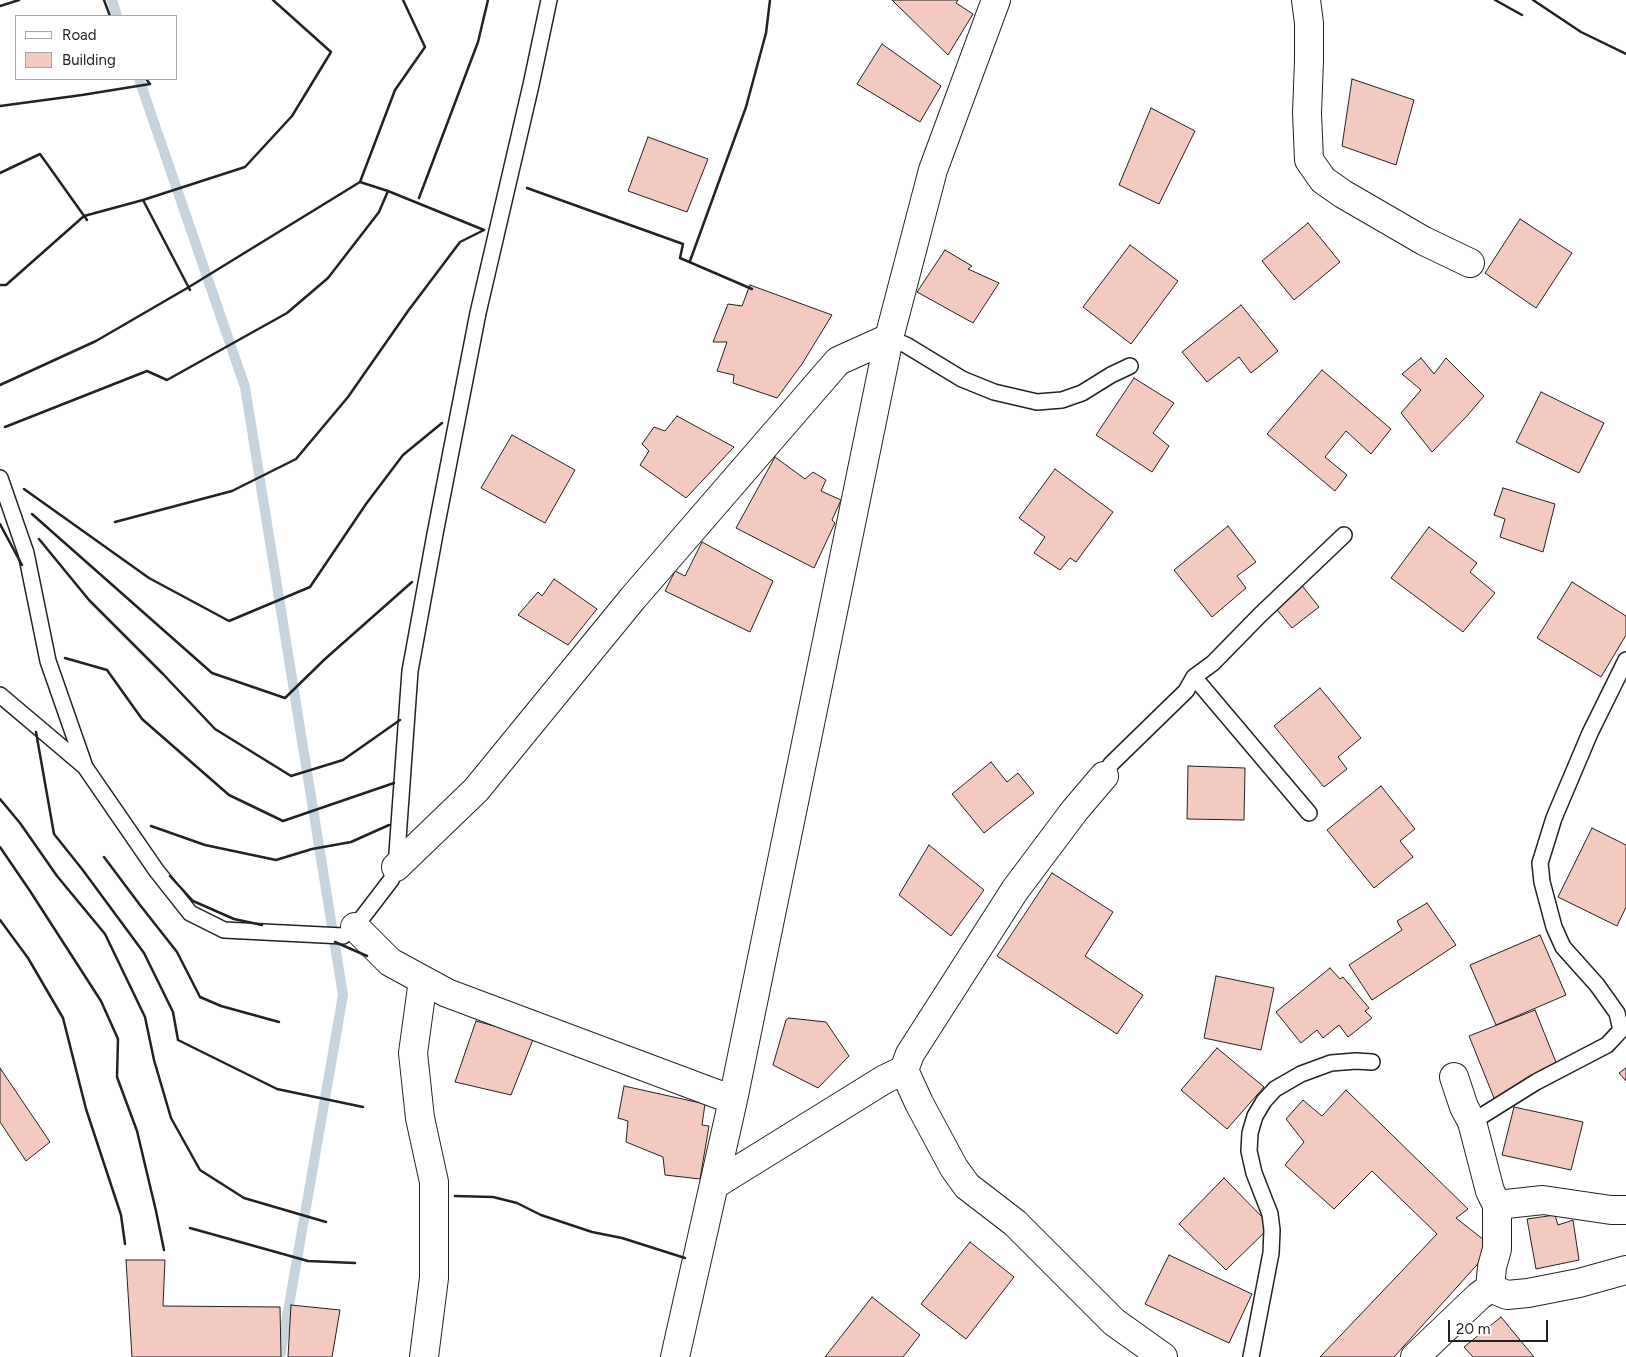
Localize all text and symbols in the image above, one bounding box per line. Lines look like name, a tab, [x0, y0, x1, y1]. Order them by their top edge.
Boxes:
legend	[15, 15, 178, 80]
text: Road	[62, 26, 97, 44]
text: Building	[62, 51, 116, 69]
scale bar	[1451, 1310, 1551, 1342]
text: 20 m	[1456, 1320, 1490, 1338]

